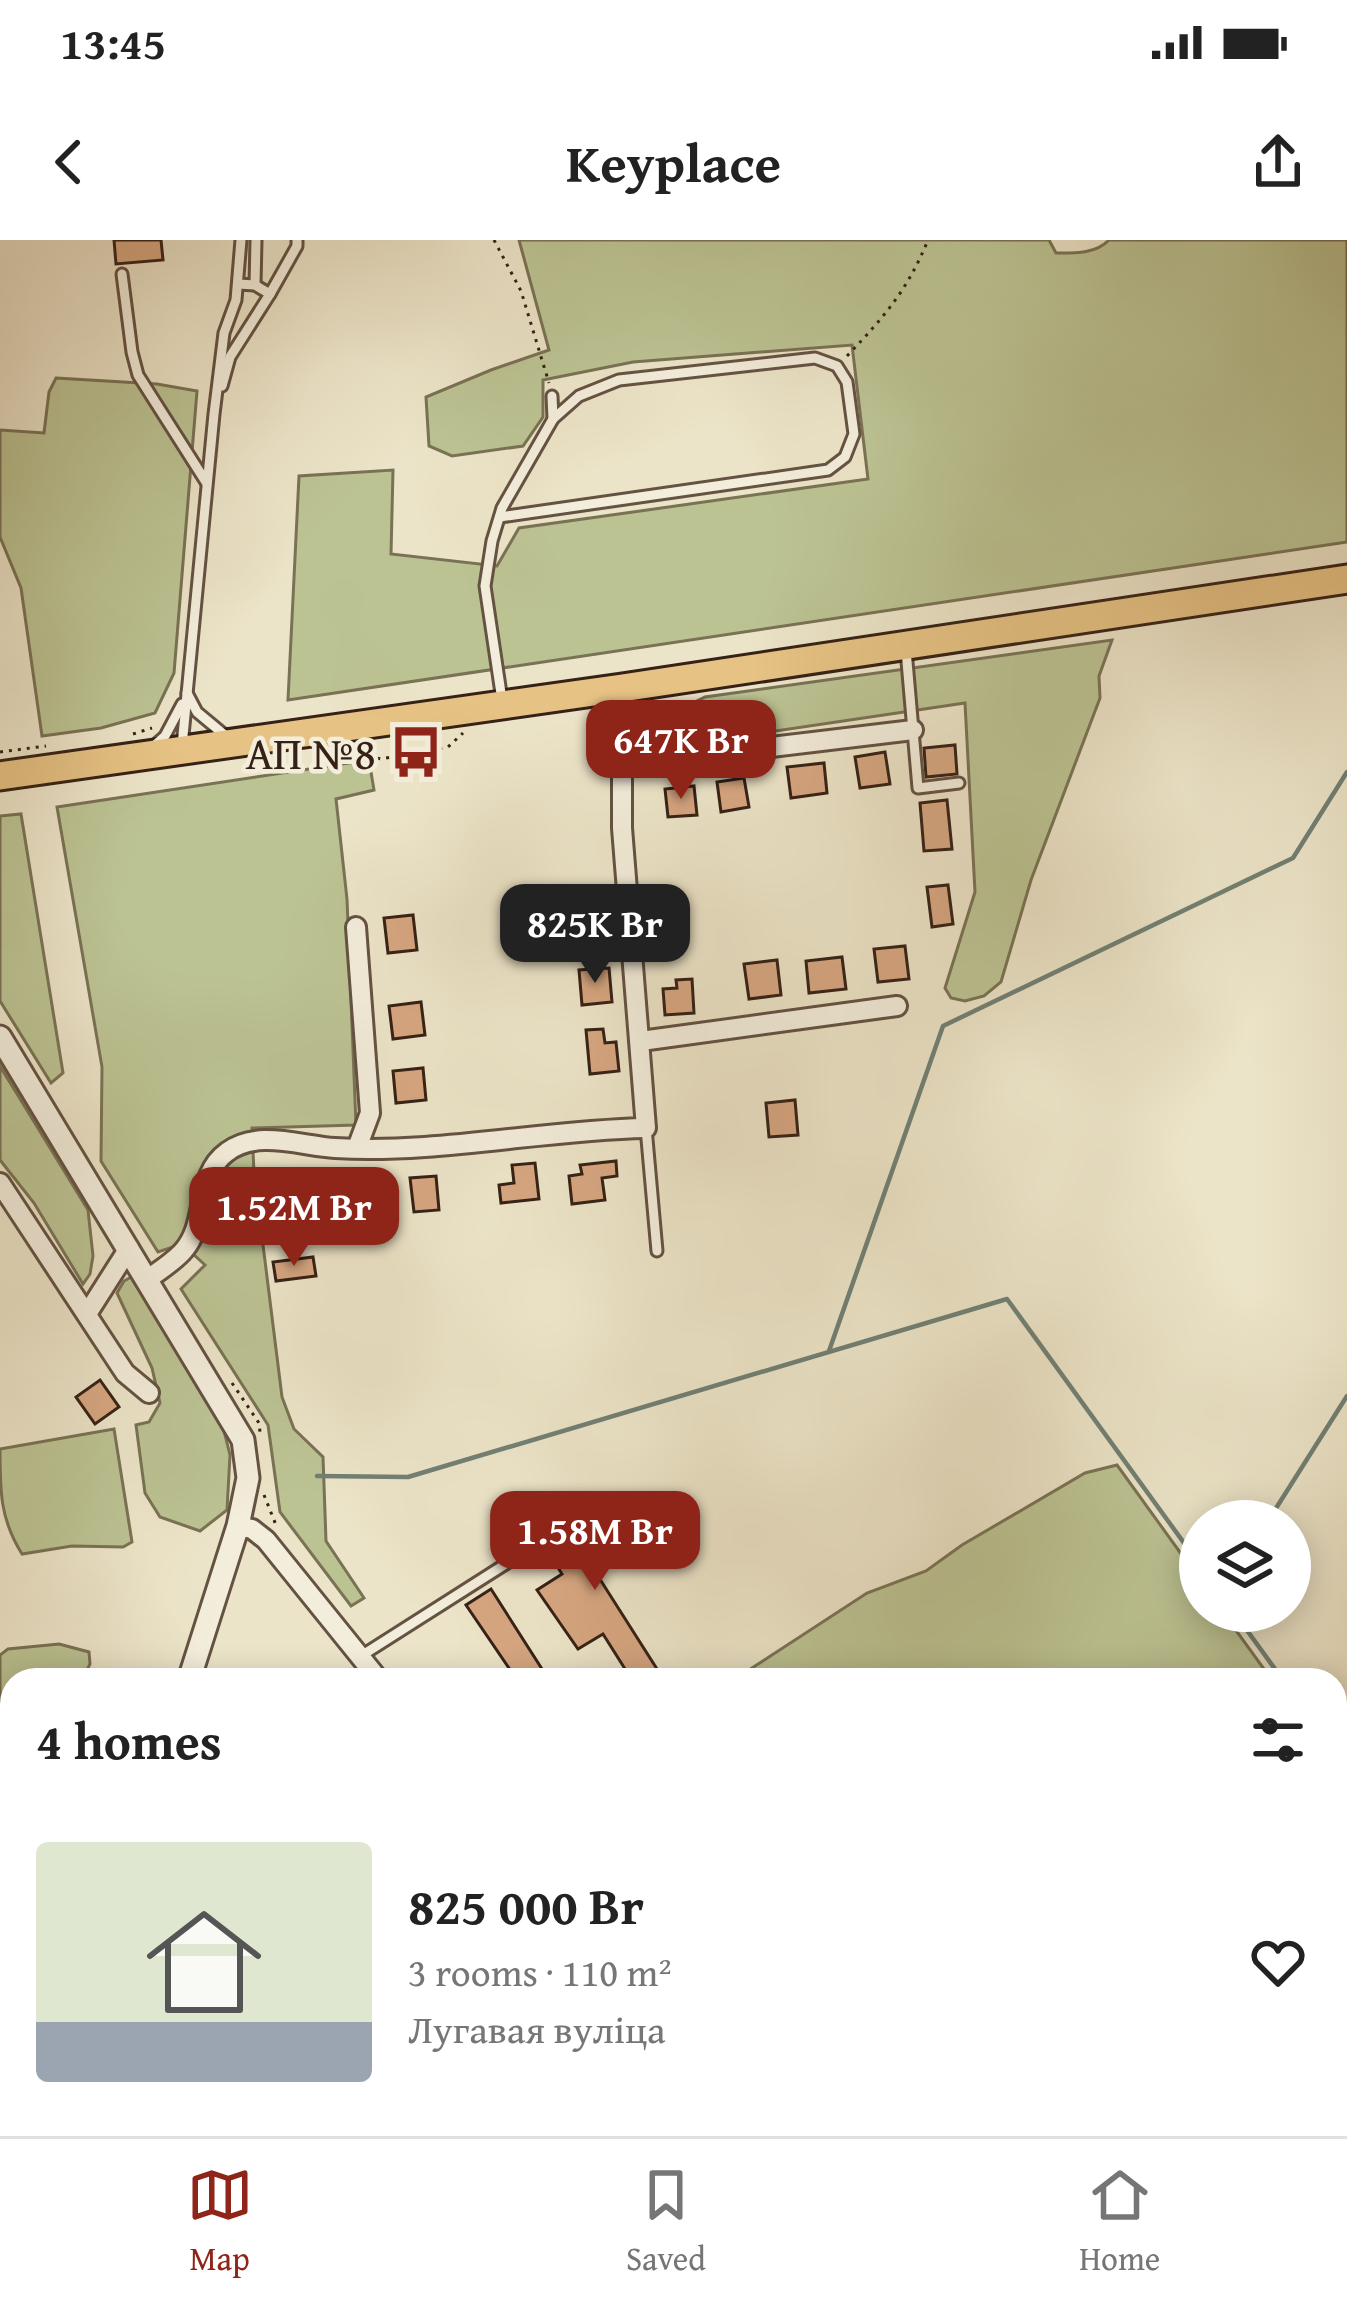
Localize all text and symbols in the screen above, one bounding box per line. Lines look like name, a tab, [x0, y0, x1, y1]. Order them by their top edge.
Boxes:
text: 13:45	[60, 10, 166, 75]
text: Keyplace	[566, 123, 781, 202]
icon: back	[36, 129, 102, 195]
icon: share	[1245, 129, 1311, 195]
pin: 647K Br	[570, 700, 792, 802]
text: 647K Br	[613, 710, 749, 767]
place label: АП №8	[246, 720, 376, 785]
bus stop icon: АП №8	[387, 723, 445, 781]
pin: 825K Br	[484, 884, 706, 986]
text: 825K Br	[527, 894, 663, 951]
pin: 1.52M Br	[170, 1167, 418, 1269]
text: 1.52M Br	[216, 1177, 372, 1234]
pin: 1.58M Br	[471, 1491, 719, 1593]
map controls	[1179, 1500, 1311, 1632]
button: layers	[1179, 1500, 1311, 1632]
text: 1.58M Br	[517, 1501, 673, 1558]
text: 4 homes	[36, 1703, 222, 1778]
icon: filters	[1245, 1707, 1311, 1773]
text: 825 000 Br	[408, 1868, 644, 1943]
icon: home	[132, 1890, 276, 2034]
icon: heart	[1245, 1929, 1311, 1995]
text: 3 rooms · 110 m²	[408, 1943, 672, 2000]
text: Лугавая вуліца	[408, 2000, 666, 2057]
tab: Map	[187, 2162, 253, 2282]
tab: Saved	[626, 2162, 706, 2282]
tab: Home	[1079, 2162, 1160, 2282]

